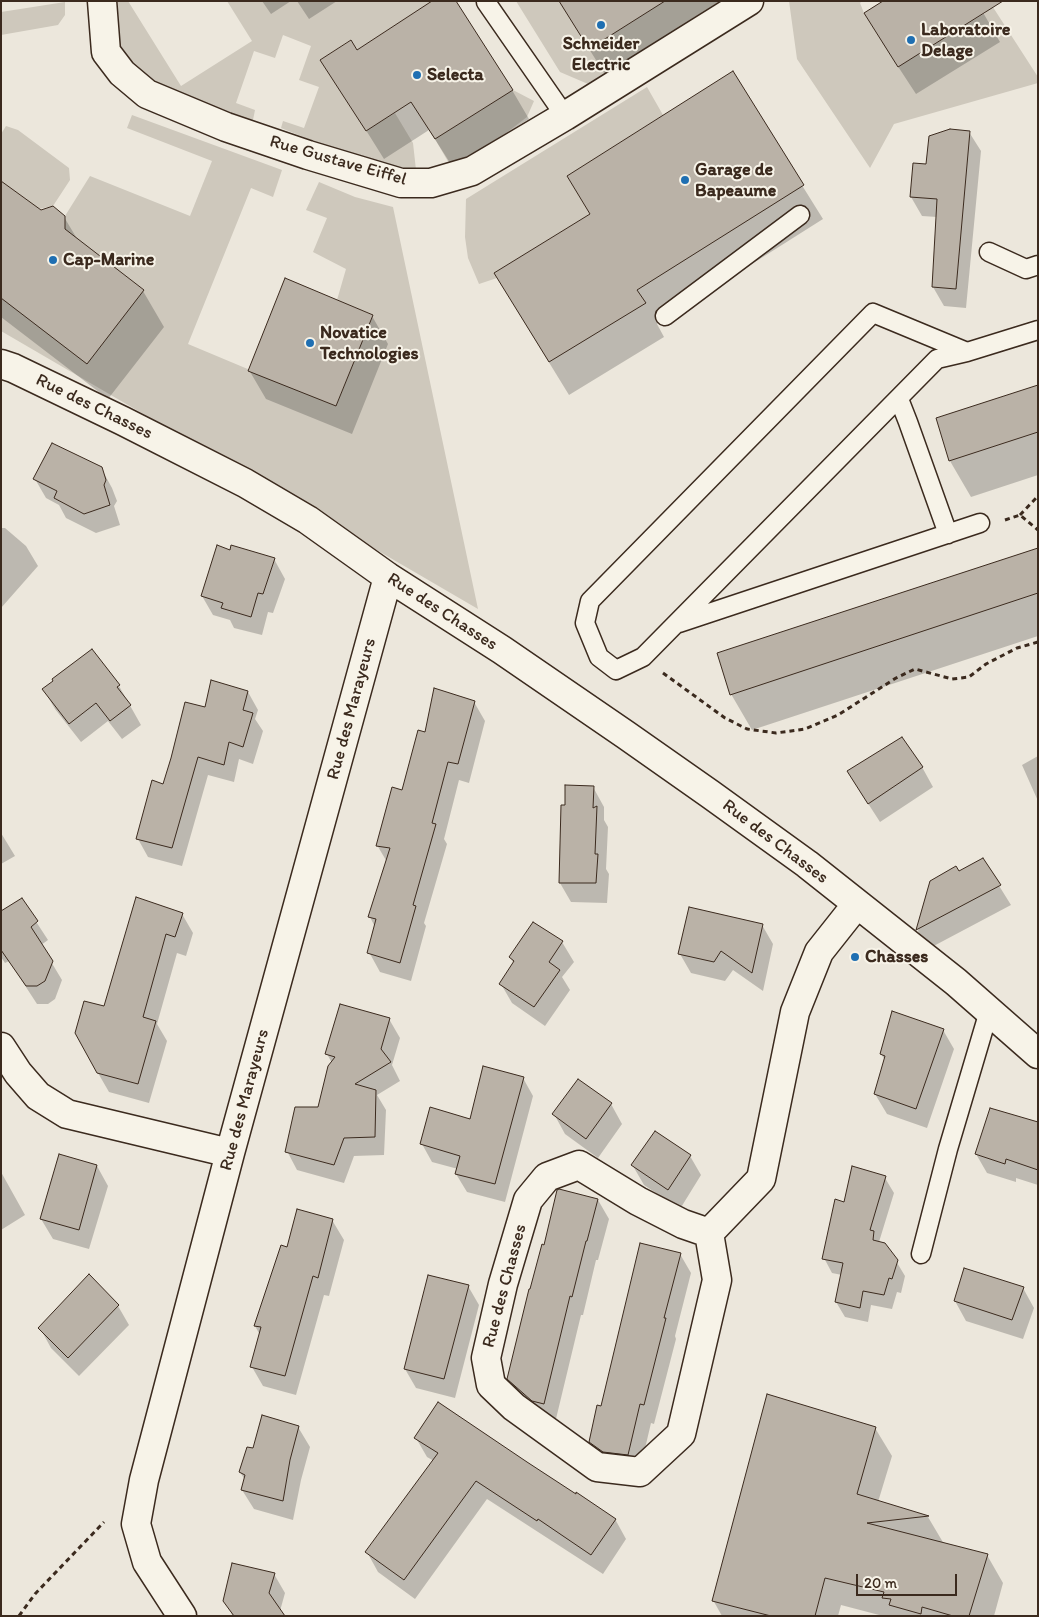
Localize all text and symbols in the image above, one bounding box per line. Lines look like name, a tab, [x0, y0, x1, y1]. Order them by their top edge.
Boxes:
marker: Schneider Electric	[595, 19, 607, 31]
place label: Laboratoire Delage	[921, 19, 1011, 62]
place label: Schneider Electric	[563, 33, 639, 76]
marker: Laboratoire Delage	[905, 34, 917, 46]
place label: Selecta	[427, 64, 484, 86]
marker: Selecta	[411, 69, 423, 81]
street label: Rue Gustave Eiffel	[267, 131, 409, 191]
place label: Garage de Bapeaume	[695, 159, 776, 202]
marker: Garage de Bapeaume	[679, 174, 691, 186]
place label: Cap-Marine	[63, 249, 154, 271]
marker: Cap-Marine	[47, 254, 59, 266]
place label: Novatice Technologies	[320, 322, 419, 364]
marker: Novatice Technologies	[304, 337, 316, 349]
street label: Rue des Chasses	[32, 369, 156, 445]
street label: Rue des Chasses	[383, 568, 501, 656]
street label: Rue des Marayeurs	[323, 636, 381, 782]
street label: Rue des Chasses	[718, 795, 832, 889]
place label: Chasses	[865, 946, 928, 968]
marker: Chasses	[849, 951, 861, 963]
street label: Rue des Marayeurs	[216, 1027, 274, 1173]
street label: Rue des Chasses	[478, 1222, 532, 1350]
scale bar	[859, 1564, 960, 1596]
text: 20 m	[864, 1574, 897, 1592]

